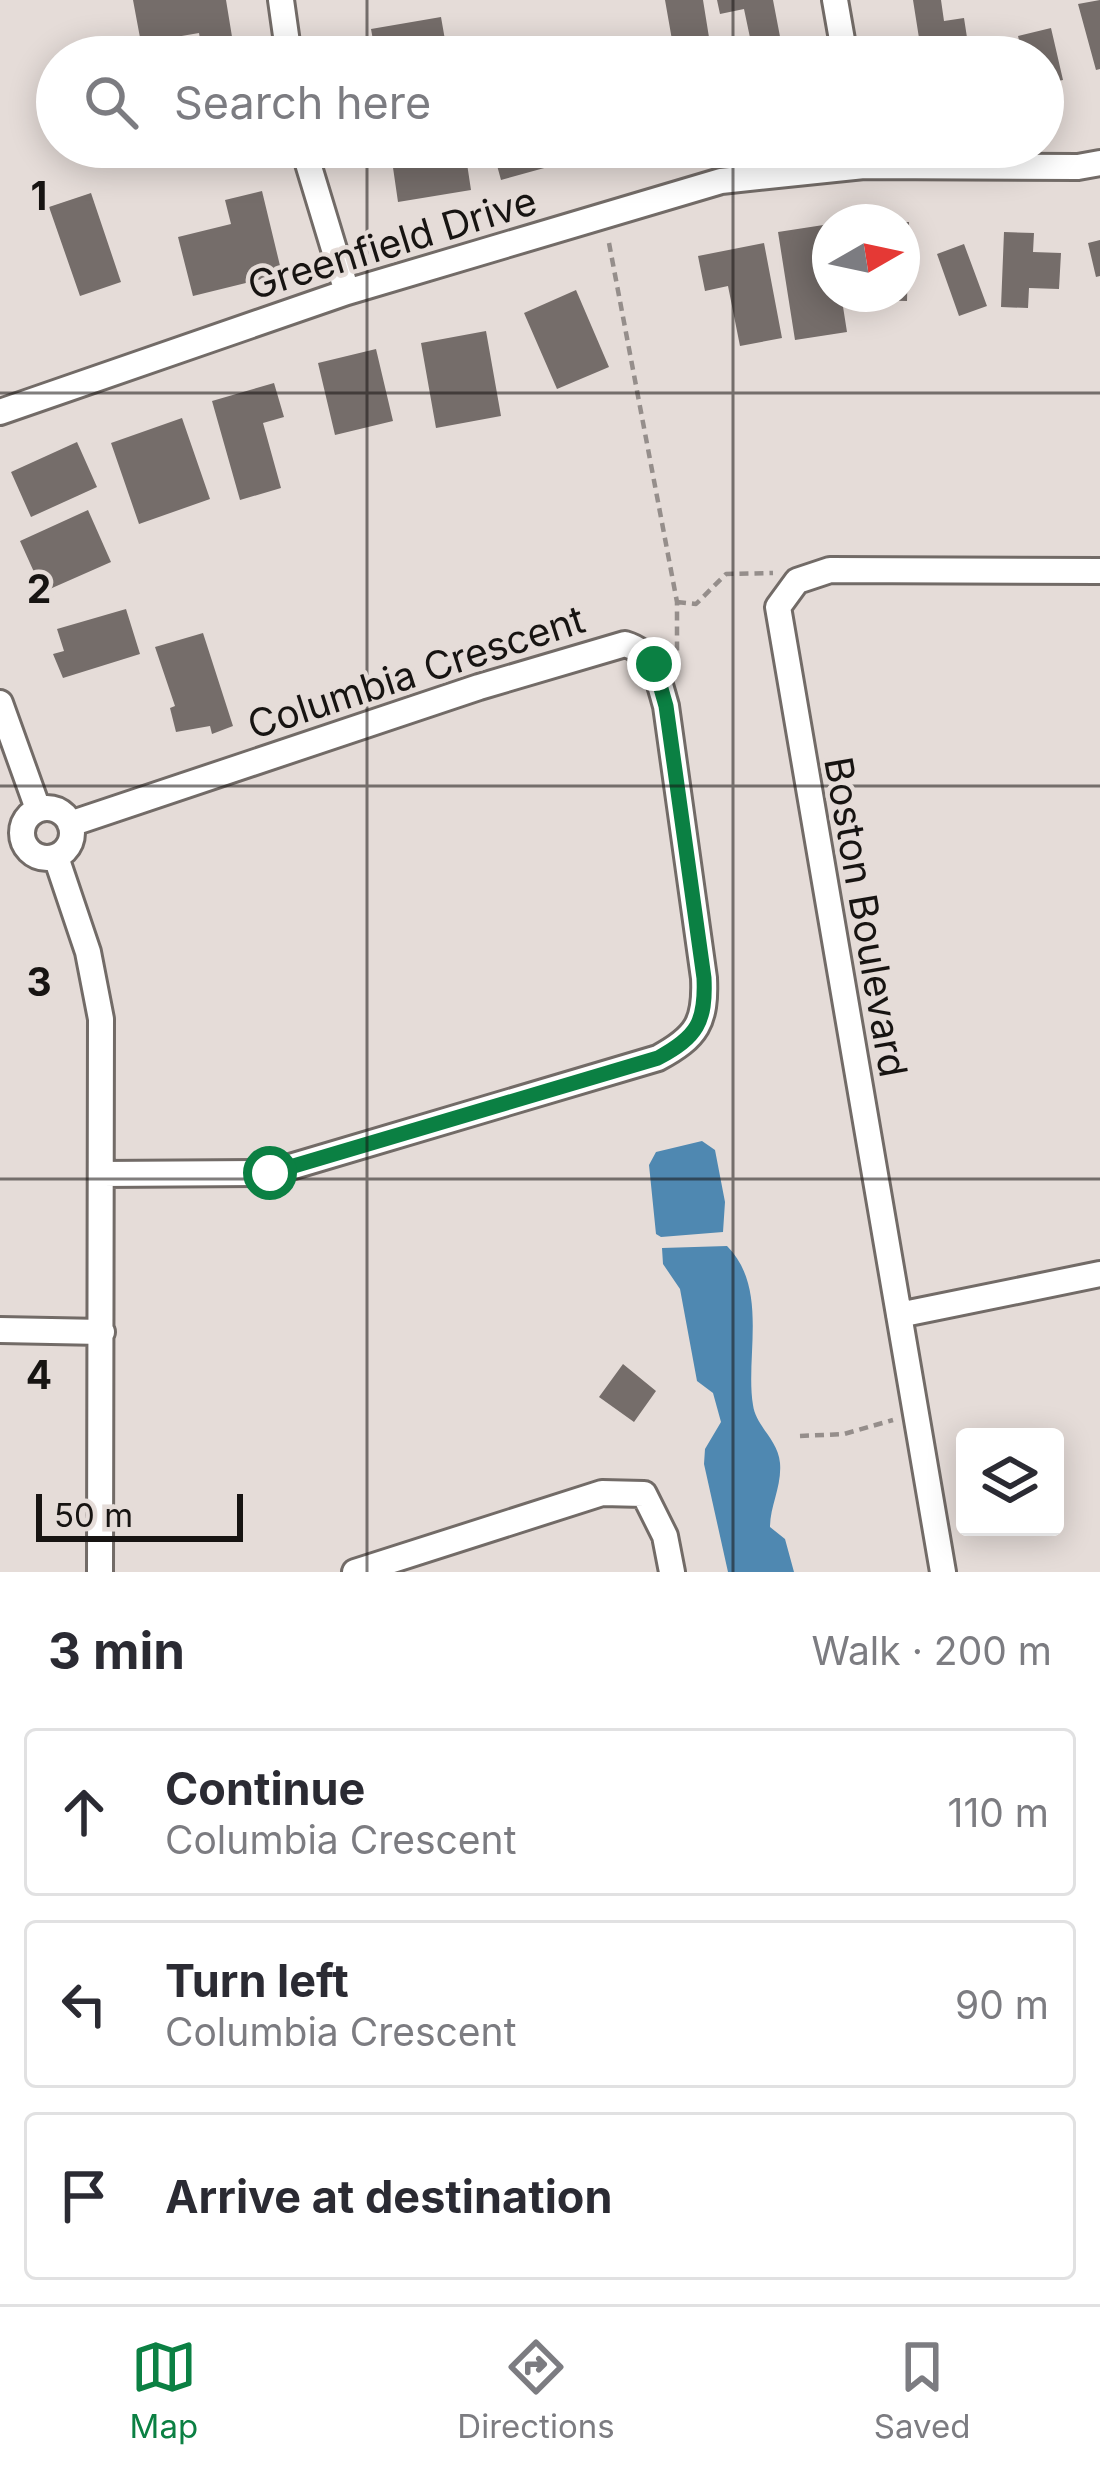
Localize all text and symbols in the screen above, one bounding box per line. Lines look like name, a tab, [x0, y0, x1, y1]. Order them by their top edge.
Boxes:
search box	[36, 36, 1064, 168]
icon: search	[78, 69, 144, 135]
text: Search here	[174, 75, 431, 130]
text: 1	[31, 172, 47, 219]
street label: Greenfield Drive	[242, 176, 542, 309]
north arrow	[812, 204, 920, 312]
text: 2	[27, 565, 51, 612]
street label: Columbia Crescent	[241, 595, 590, 748]
route end	[627, 637, 681, 691]
street label: Boston Boulevard	[815, 753, 918, 1081]
text: 3	[26, 958, 52, 1005]
route start	[243, 1146, 297, 1200]
text: 4	[26, 1351, 52, 1398]
map controls	[956, 1428, 1064, 1536]
button: layers	[956, 1428, 1064, 1536]
scale bar	[36, 1488, 243, 1541]
text: 50 m	[54, 1495, 133, 1535]
text: 3 min	[48, 1620, 185, 1681]
text: Walk · 200 m	[812, 1627, 1052, 1674]
text: Continue	[165, 1761, 365, 1816]
icon: ahead	[51, 1779, 117, 1845]
text: 110 m	[948, 1789, 1049, 1836]
text: Columbia Crescent	[165, 1816, 516, 1863]
text: Turn left	[165, 1953, 349, 2008]
icon: left	[51, 1971, 117, 2037]
text: 90 m	[955, 1981, 1049, 2028]
text: Columbia Crescent	[165, 2008, 516, 2055]
icon: arrive	[51, 2163, 117, 2229]
text: Arrive at destination	[165, 2169, 612, 2224]
tab: Map	[130, 2334, 198, 2446]
tab: Directions	[457, 2334, 615, 2446]
tab: Saved	[874, 2334, 970, 2446]

